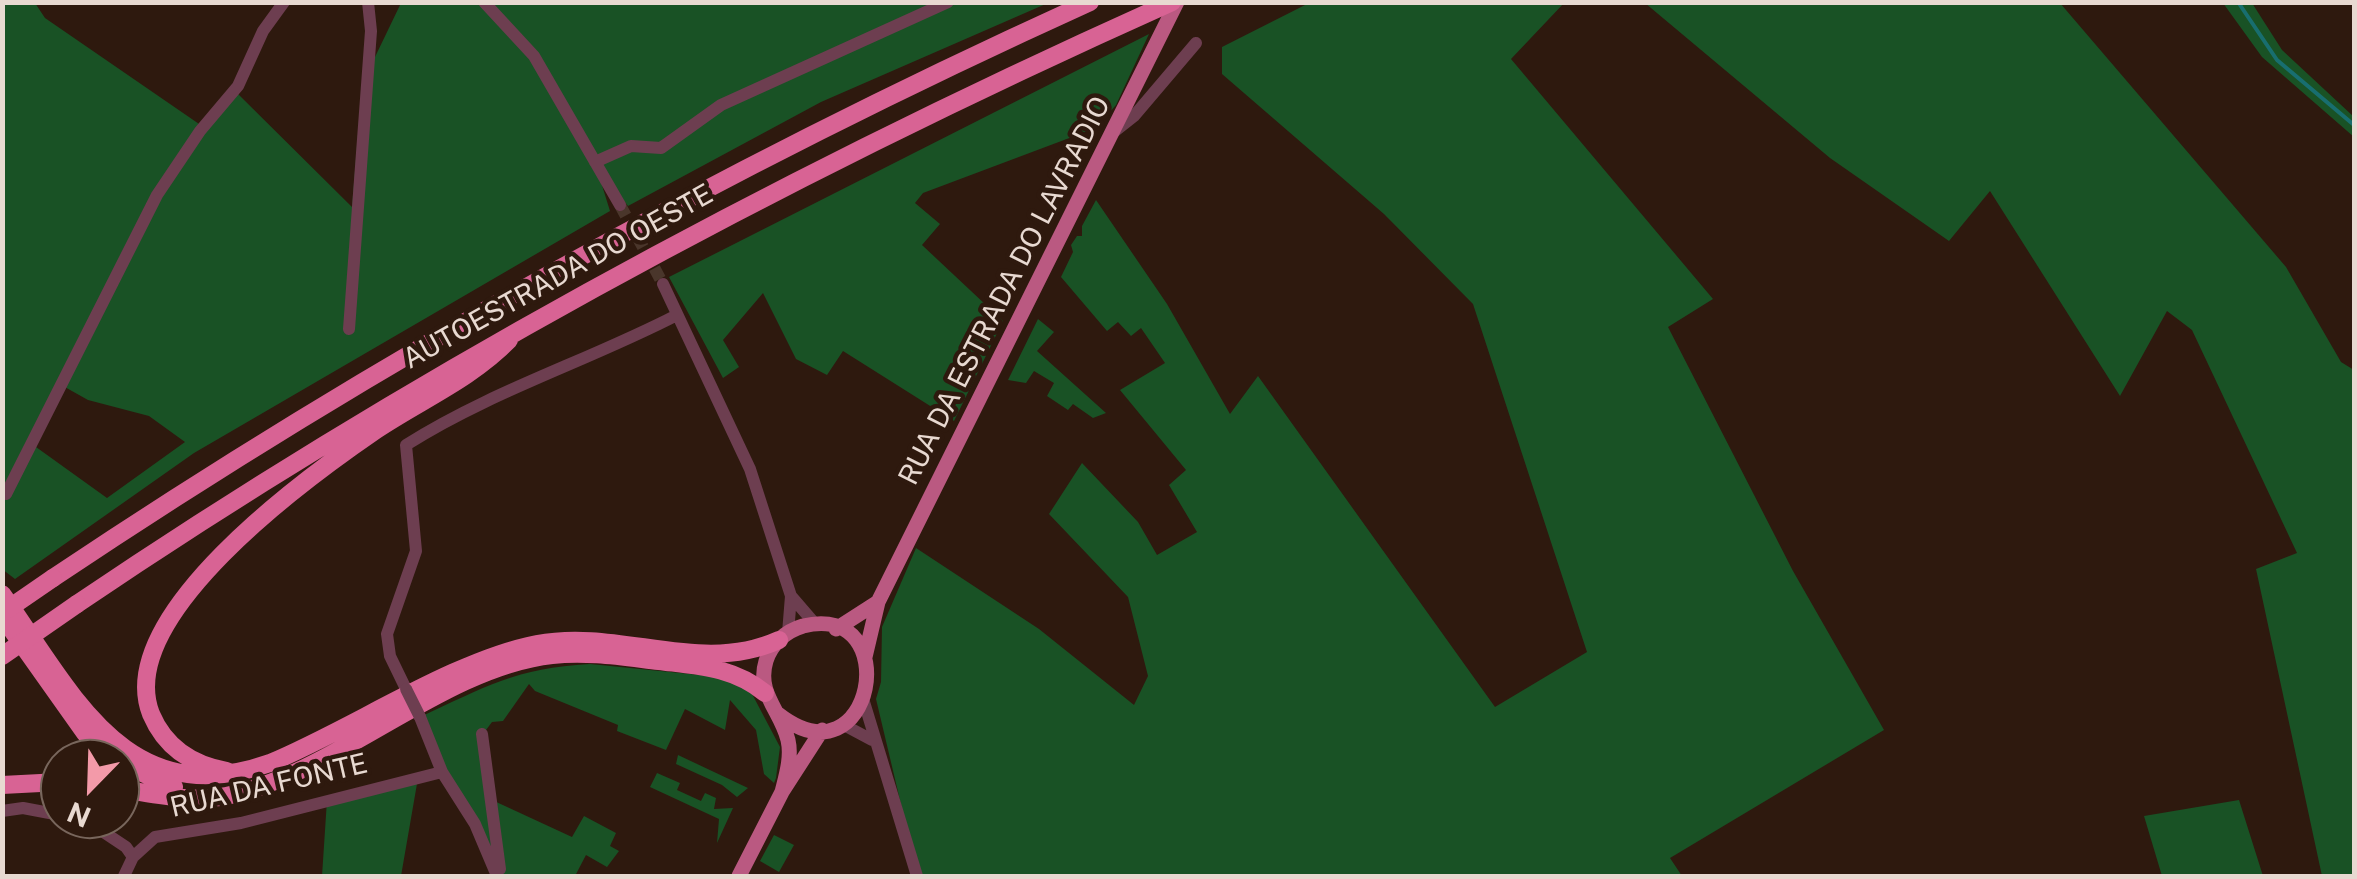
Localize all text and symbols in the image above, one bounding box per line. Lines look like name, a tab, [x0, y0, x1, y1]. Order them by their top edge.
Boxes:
street label: RUA DA ESTRADA DO LAVRADIO	[892, 91, 1118, 491]
street label: AUTOESTRADA DO OESTE	[397, 178, 719, 376]
north arrow	[40, 739, 140, 839]
street label: RUA DA FONTE	[167, 747, 371, 825]
text: N	[62, 796, 95, 835]

